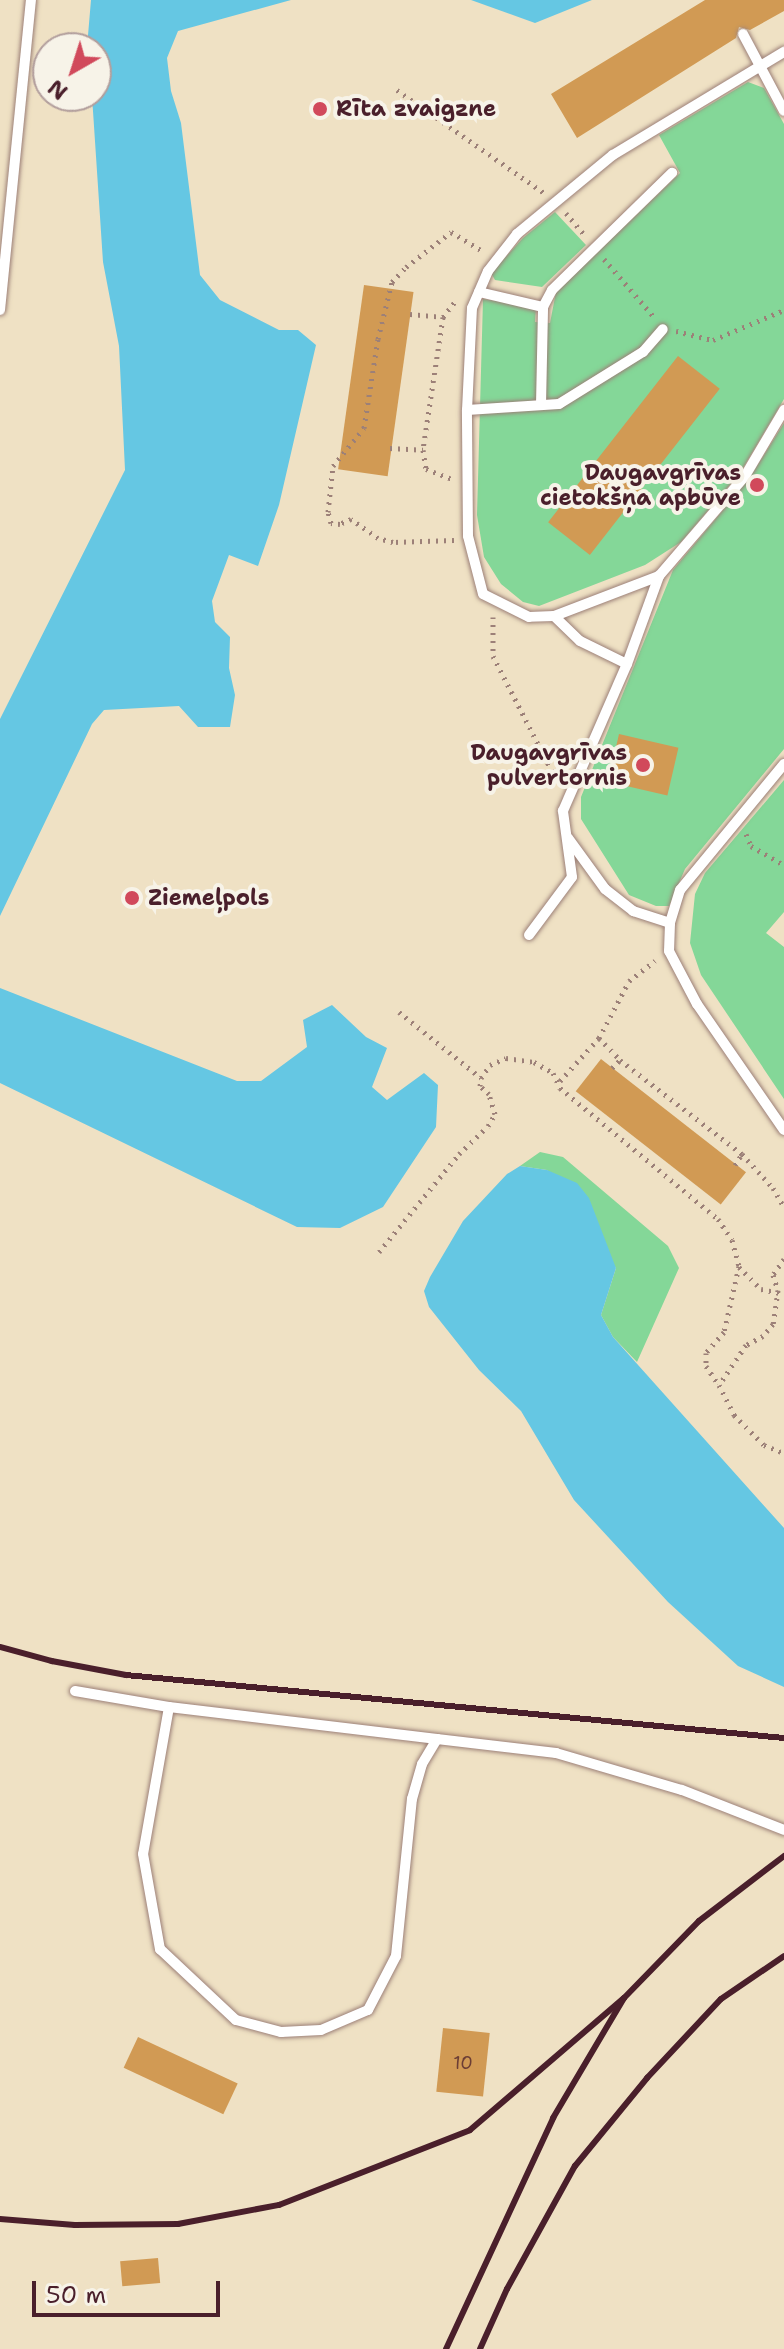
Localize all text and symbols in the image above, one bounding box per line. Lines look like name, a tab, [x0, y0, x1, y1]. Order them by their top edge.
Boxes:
north arrow	[32, 32, 112, 112]
text: N	[42, 73, 74, 106]
place label: Rīta zvaigzne	[336, 96, 496, 122]
marker: Rīta zvaigzne	[311, 100, 329, 118]
place label: Daugavgrīvas cietokšņa apbūve	[540, 459, 741, 510]
marker: Daugavgrīvas cietokšņa apbūve	[748, 476, 766, 494]
place label: Daugavgrīvas pulvertornis	[470, 739, 627, 790]
marker: Daugavgrīvas pulvertornis	[634, 756, 652, 774]
place label: Ziemeļpols	[148, 885, 269, 911]
marker: Ziemeļpols	[123, 889, 141, 907]
house number: 10	[453, 2052, 473, 2074]
scale bar	[36, 2265, 224, 2315]
text: 50 m	[46, 2279, 106, 2311]

